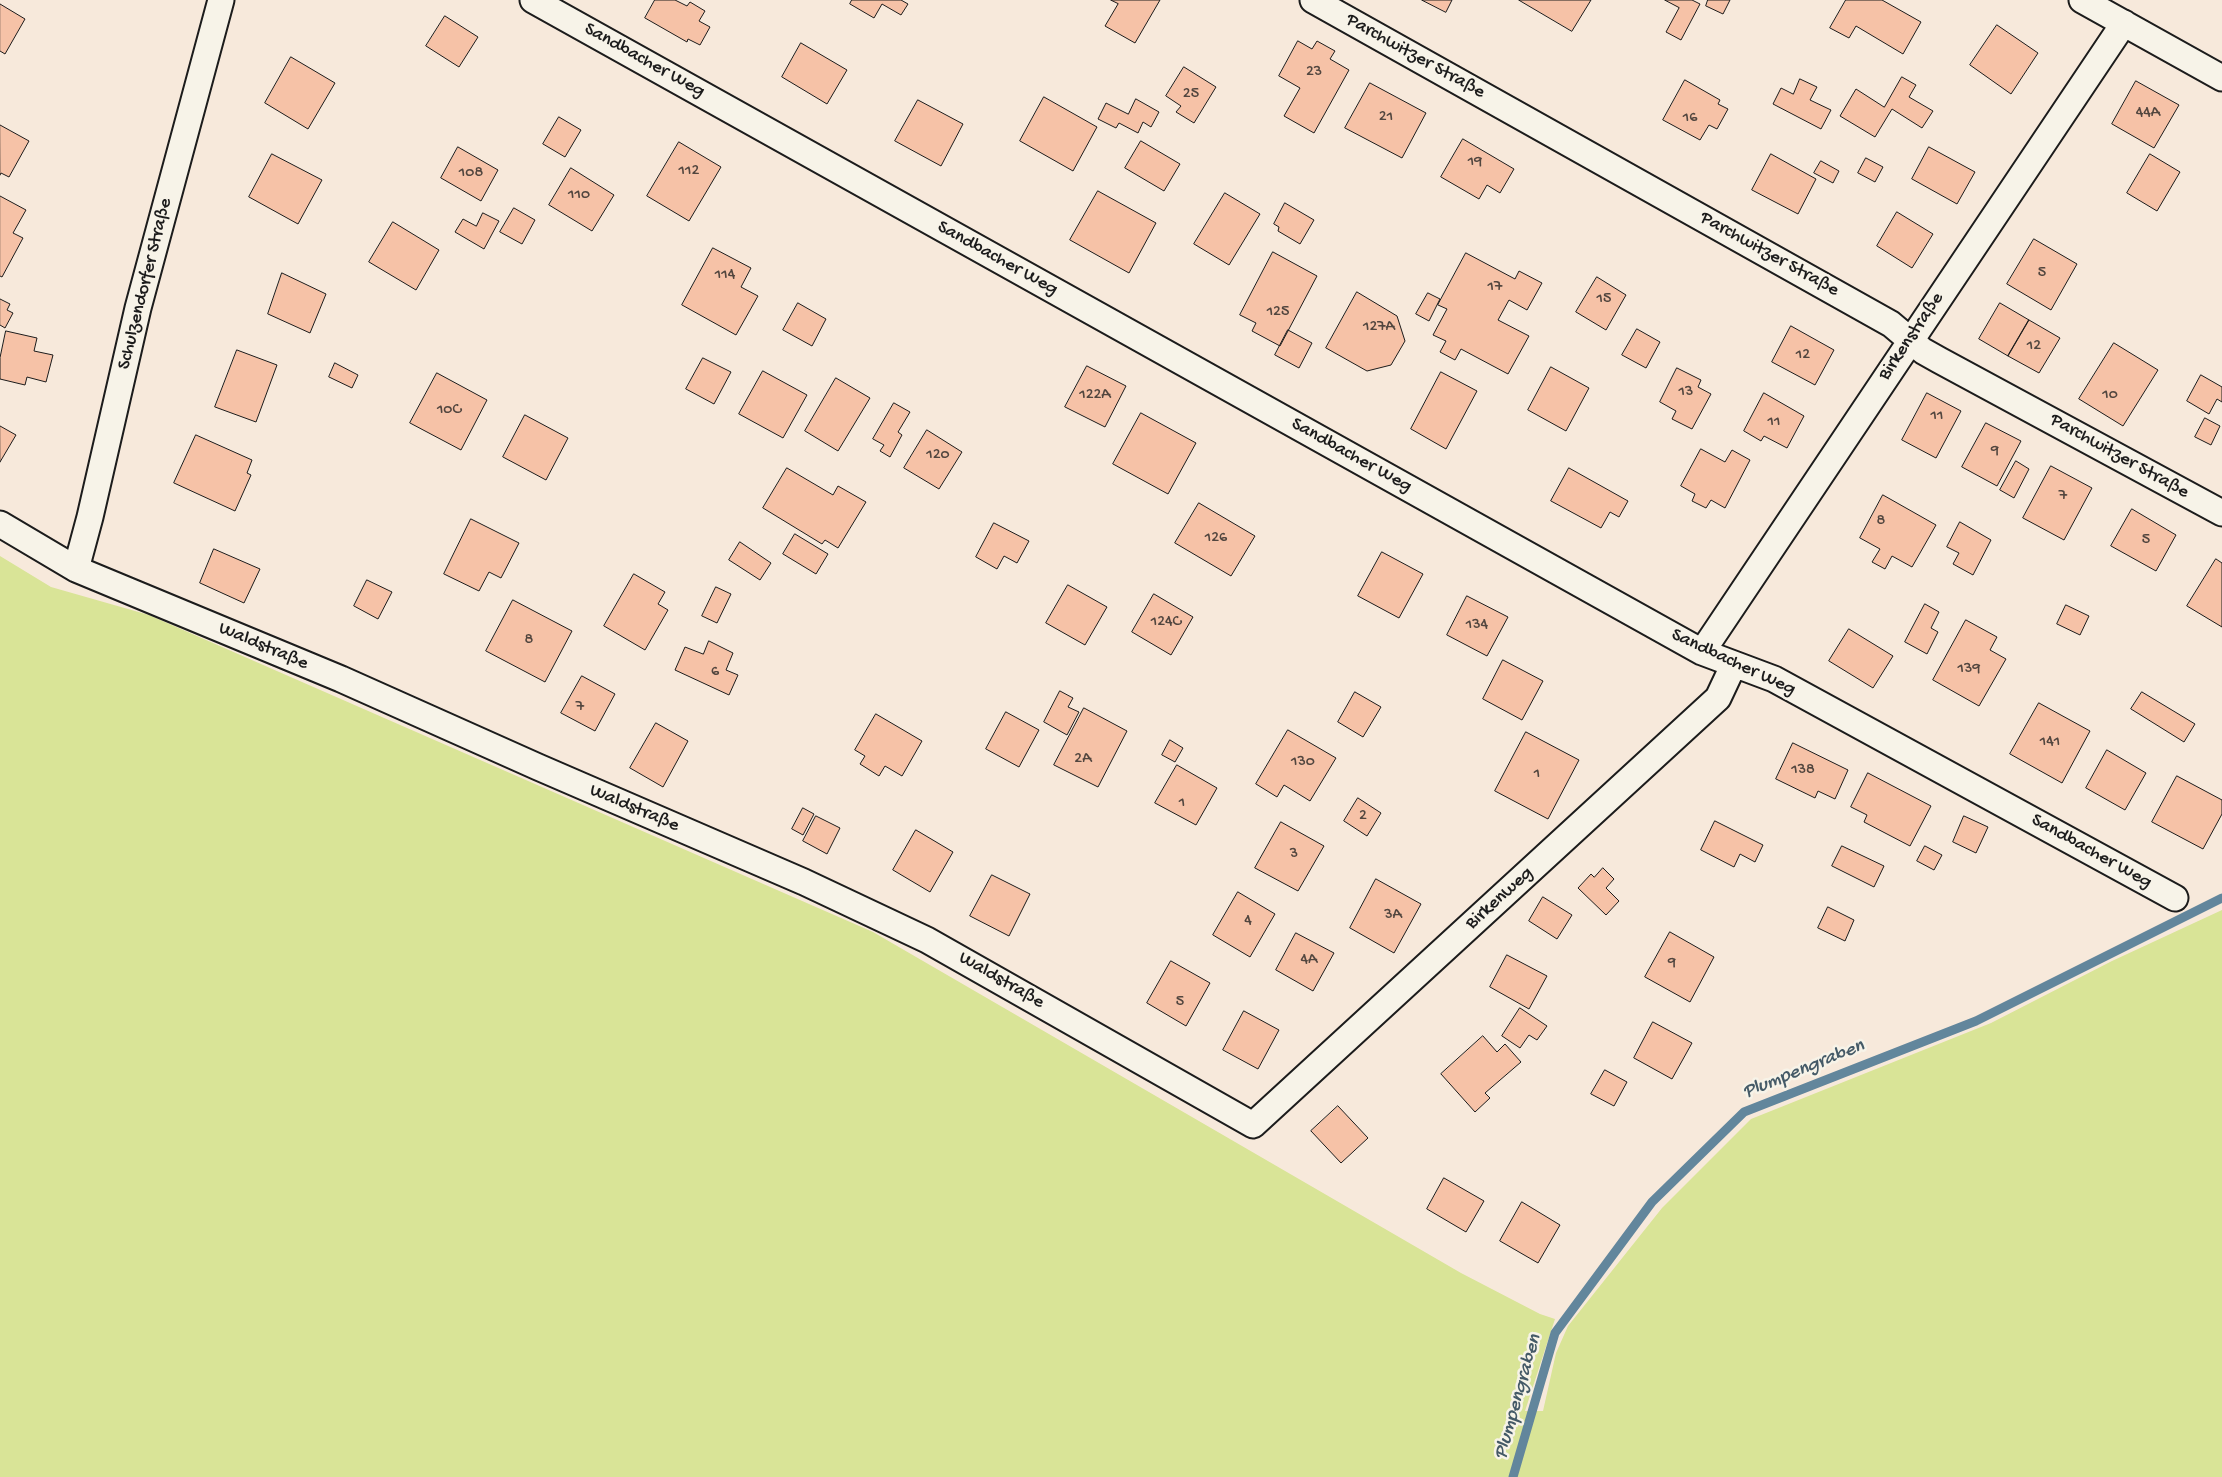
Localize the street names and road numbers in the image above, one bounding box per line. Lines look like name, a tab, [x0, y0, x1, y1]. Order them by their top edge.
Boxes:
street label: Parchwitzer Straße	[1341, 9, 1489, 105]
street label: Sandbacher Weg	[580, 18, 708, 104]
street label: Schulzendorfer Straße	[114, 196, 178, 372]
street label: Parchwitzer Straße	[1695, 207, 1843, 303]
street label: Sandbacher Weg	[933, 216, 1061, 302]
street label: Birkenstraße	[1874, 289, 1950, 385]
street label: Parchwitzer Straße	[2045, 409, 2193, 505]
street label: Sandbacher Weg	[1287, 413, 1415, 499]
street label: Waldstraße	[215, 618, 311, 676]
street label: Sandbacher Weg	[1667, 624, 1799, 702]
street label: Waldstraße	[586, 780, 682, 838]
street label: Sandbacher Weg	[2027, 809, 2155, 895]
street label: Birkenweg	[1461, 863, 1539, 935]
street label: Waldstraße	[954, 947, 1048, 1015]

